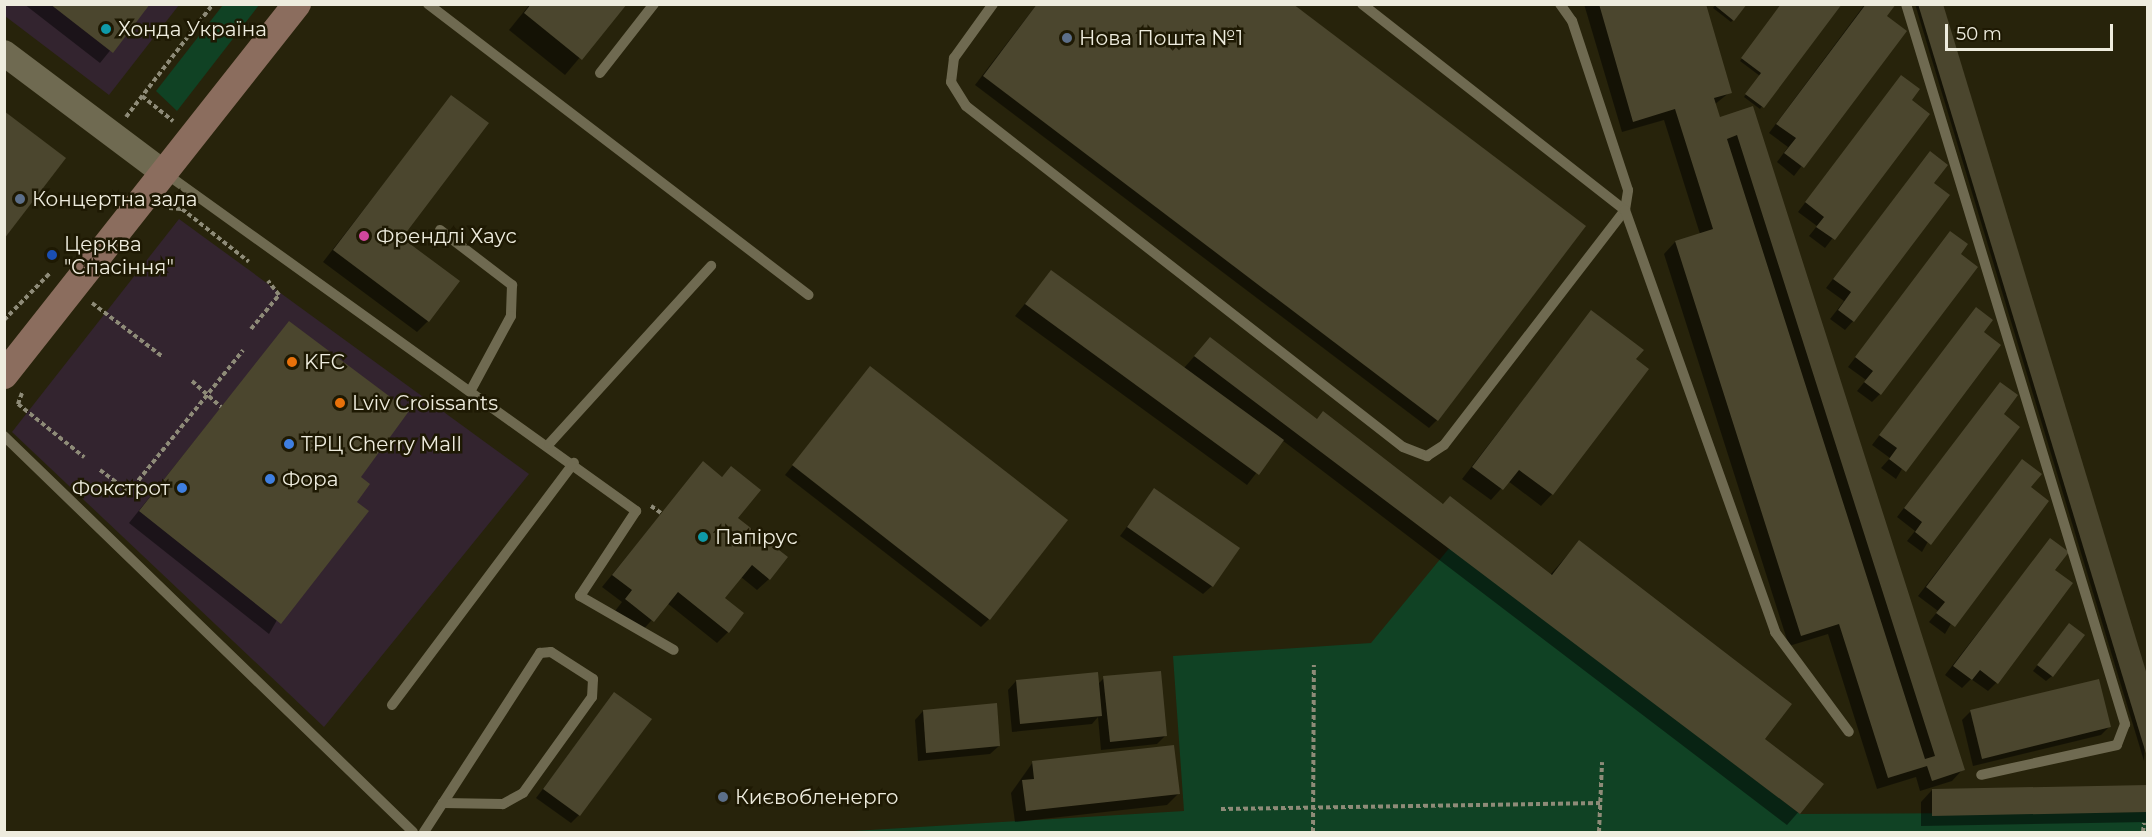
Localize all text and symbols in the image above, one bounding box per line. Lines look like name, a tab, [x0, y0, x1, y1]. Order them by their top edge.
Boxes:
scale bar	[1948, 12, 2116, 50]
place label: Хонда Україна	[118, 17, 267, 41]
marker: Хонда Україна	[99, 22, 113, 36]
text: 50 m	[1956, 23, 2002, 45]
place label: Нова Пошта №1	[1079, 26, 1243, 50]
marker: Нова Пошта №1	[1060, 31, 1074, 45]
place label: Концертна зала	[32, 187, 198, 211]
marker: Концертна зала	[13, 192, 27, 206]
place label: Френдлі Хаус	[376, 224, 517, 248]
marker: Френдлі Хаус	[357, 229, 371, 243]
place label: Церква "Спасіння"	[64, 232, 174, 279]
marker: Церква "Спасіння"	[45, 248, 59, 262]
place label: KFC	[304, 350, 345, 374]
marker: KFC	[285, 355, 299, 369]
place label: Lviv Croissants	[352, 391, 498, 415]
marker: Lviv Croissants	[333, 396, 347, 410]
place label: ТРЦ Cherry Mall	[301, 432, 462, 456]
marker: ТРЦ Cherry Mall	[282, 437, 296, 451]
place label: Фора	[282, 467, 338, 491]
marker: Фора	[263, 472, 277, 486]
place label: Фокстрот	[72, 476, 170, 500]
marker: Фокстрот	[175, 481, 189, 495]
place label: Папірус	[715, 525, 798, 549]
marker: Папірус	[696, 530, 710, 544]
place label: Києвобленерго	[735, 785, 898, 809]
marker: Києвобленерго	[716, 790, 730, 804]

